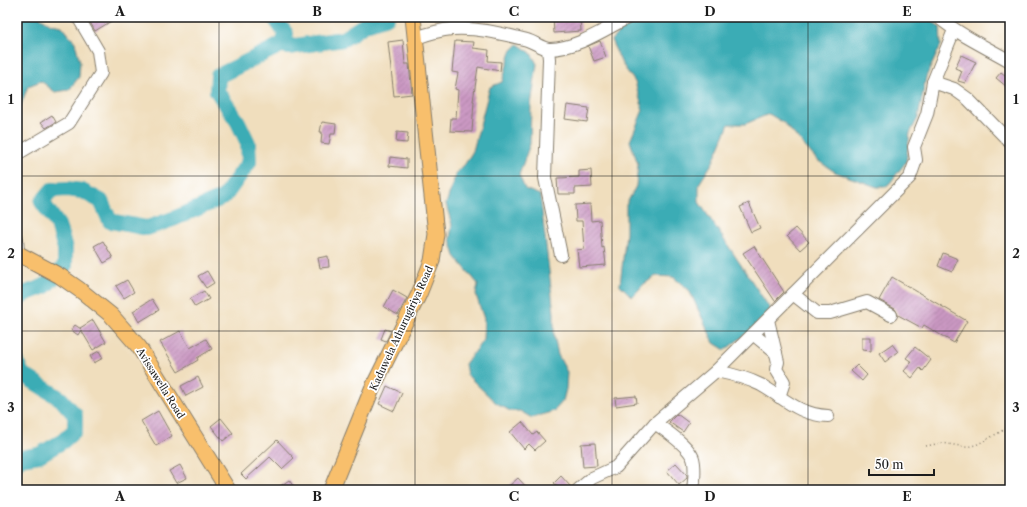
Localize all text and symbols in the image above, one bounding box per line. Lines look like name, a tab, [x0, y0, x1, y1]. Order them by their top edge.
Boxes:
text: A	[114, 3, 126, 19]
text: B	[312, 3, 322, 19]
text: C	[509, 3, 519, 19]
text: D	[704, 3, 716, 19]
text: E	[902, 3, 912, 19]
text: 1	[8, 91, 14, 107]
text: 1	[1013, 91, 1019, 107]
text: 2	[7, 245, 15, 261]
text: 2	[1012, 245, 1020, 261]
street label: Kaduwela Athurugiriya Road	[367, 264, 436, 393]
street label: Avissawella Road	[133, 345, 188, 421]
text: 3	[7, 399, 15, 415]
text: 3	[1012, 399, 1020, 415]
scale bar	[869, 451, 934, 477]
text: 50 m	[875, 457, 904, 472]
text: A	[114, 488, 126, 504]
text: B	[312, 488, 322, 504]
text: C	[509, 488, 519, 504]
text: D	[704, 488, 716, 504]
text: E	[902, 488, 912, 504]

